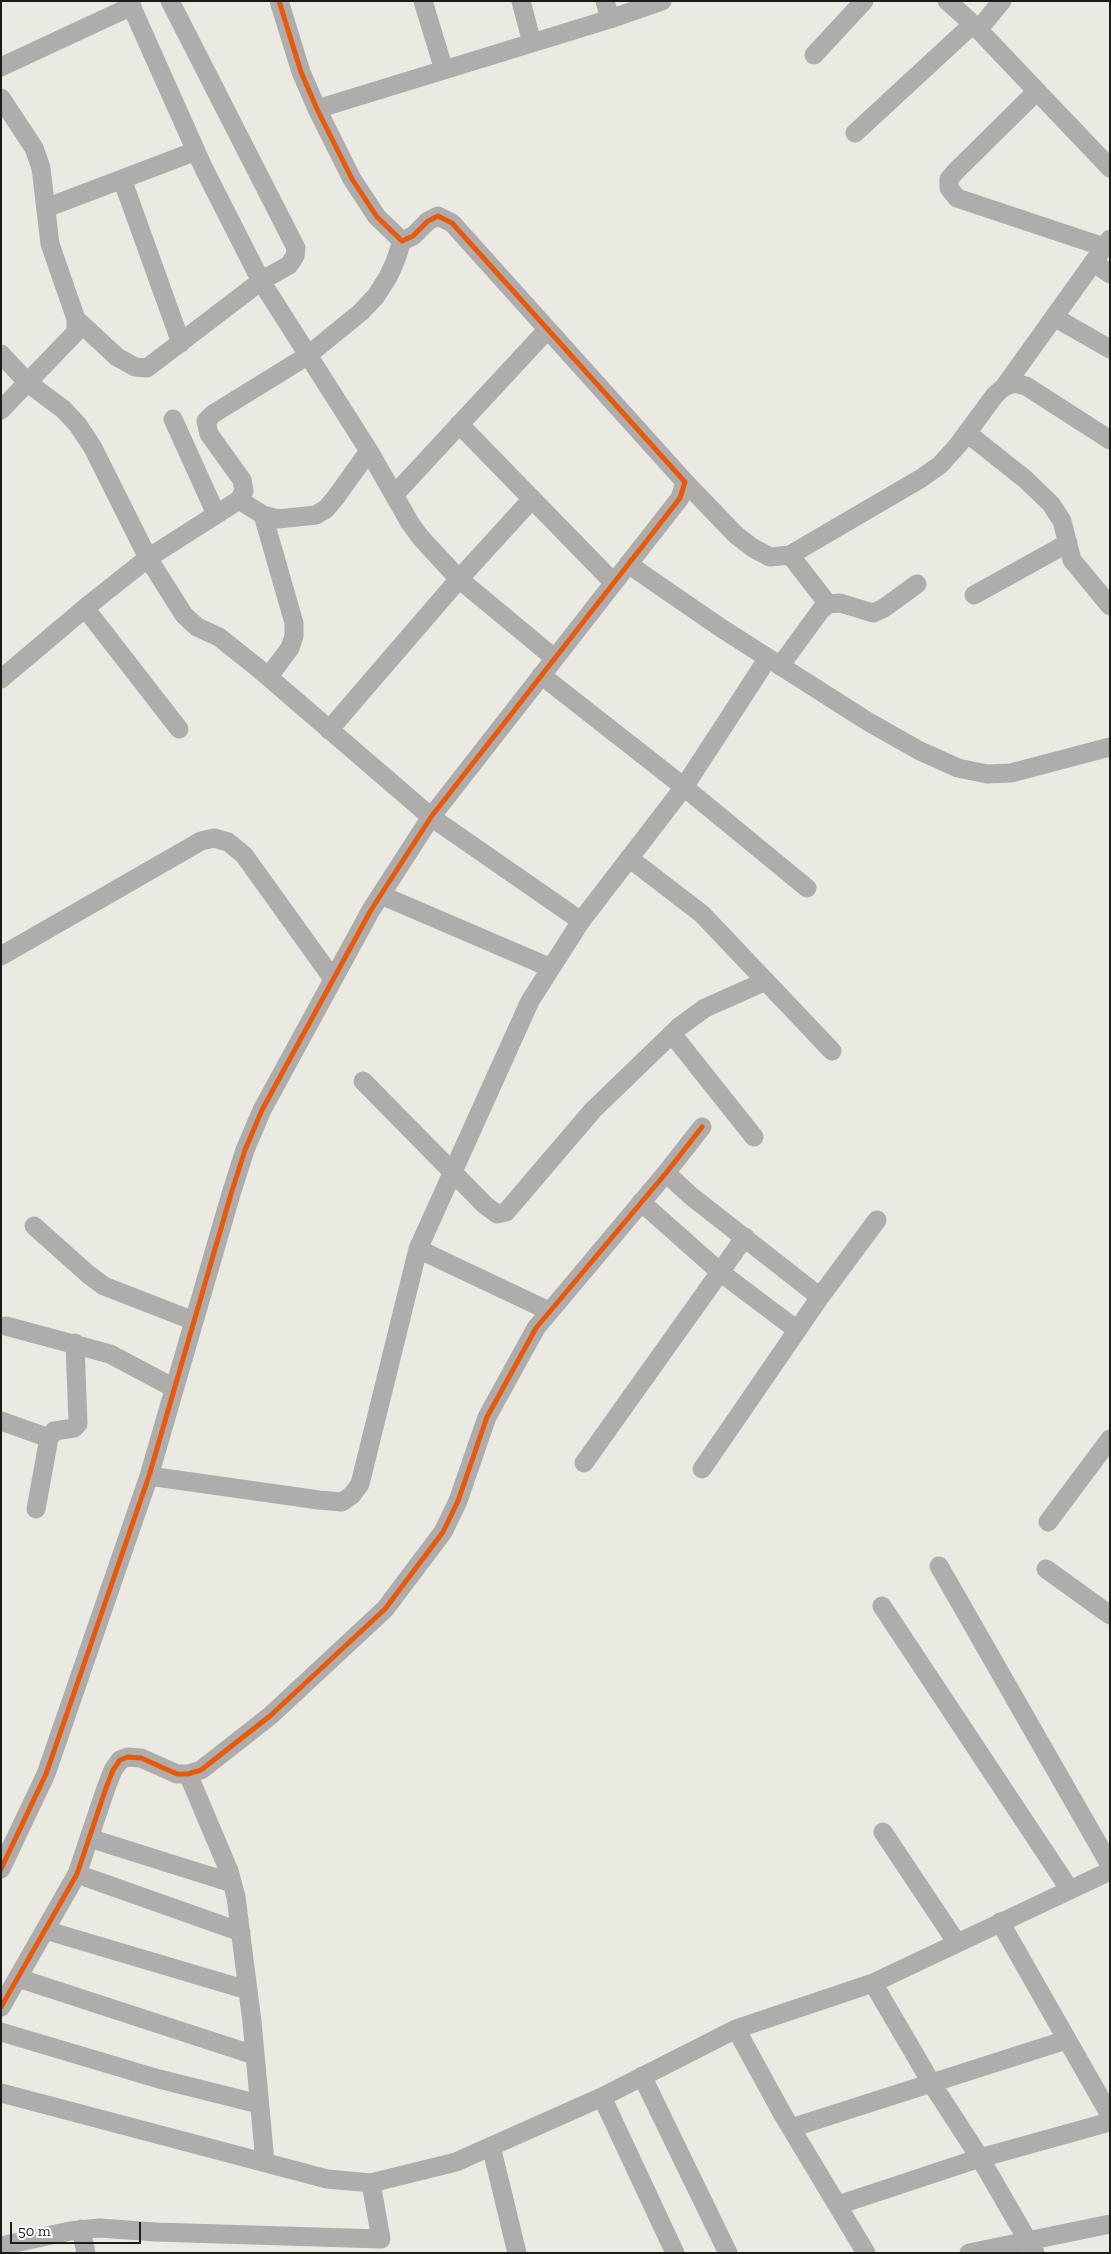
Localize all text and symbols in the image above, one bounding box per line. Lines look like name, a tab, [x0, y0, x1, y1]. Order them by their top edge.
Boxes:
scale bar	[12, 2212, 144, 2244]
text: 50 m	[18, 2222, 51, 2240]

